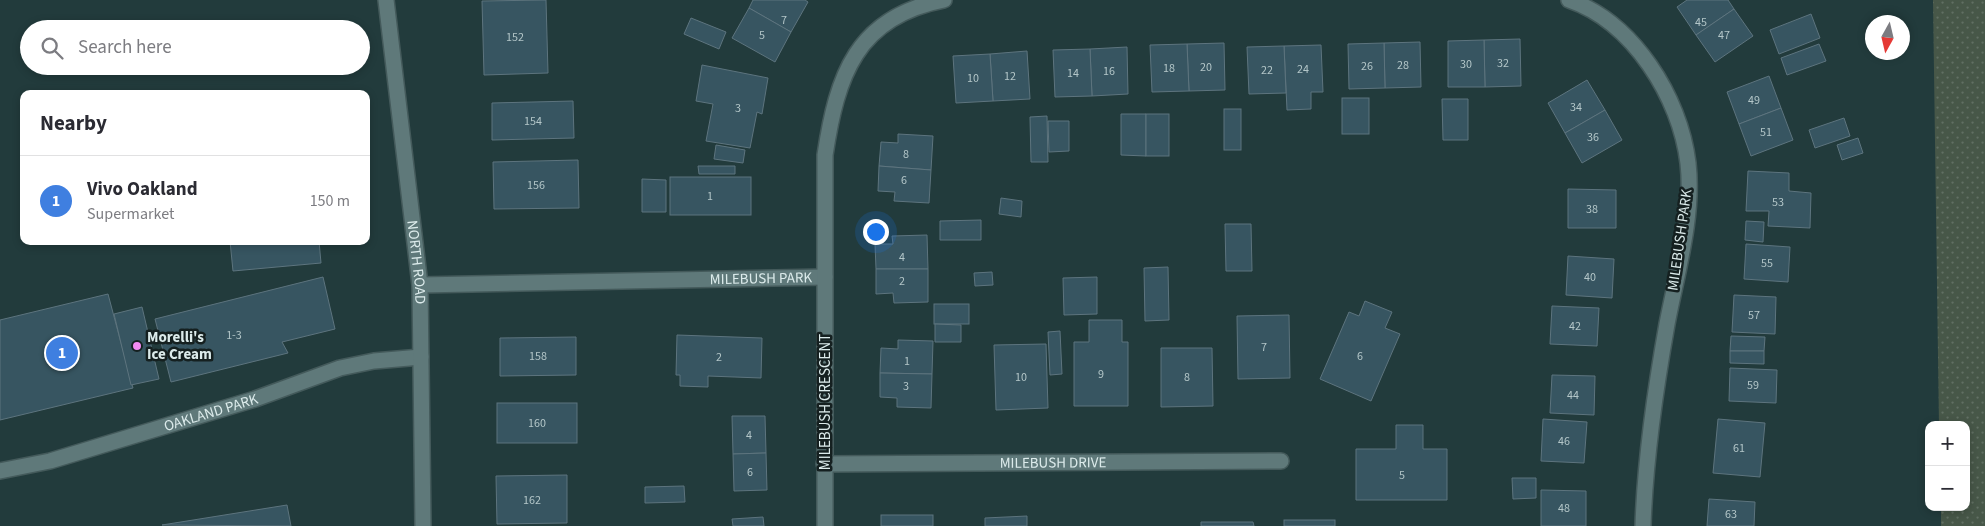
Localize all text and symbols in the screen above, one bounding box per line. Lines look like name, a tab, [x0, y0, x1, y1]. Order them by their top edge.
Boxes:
house number: 7	[781, 12, 787, 29]
house number: 45	[1695, 14, 1707, 31]
north arrow	[1865, 15, 1910, 60]
search box	[20, 20, 370, 75]
house number: 5	[759, 27, 765, 44]
house number: 47	[1718, 27, 1730, 44]
house number: 152	[506, 29, 524, 46]
icon: search	[38, 34, 66, 62]
text: Search here	[78, 34, 172, 61]
house number: 32	[1497, 55, 1509, 72]
house number: 30	[1460, 56, 1472, 73]
house number: 28	[1397, 57, 1409, 74]
house number: 26	[1361, 58, 1373, 75]
house number: 20	[1200, 59, 1212, 76]
house number: 18	[1163, 60, 1175, 77]
house number: 24	[1297, 61, 1309, 78]
house number: 22	[1261, 62, 1273, 79]
house number: 16	[1103, 63, 1115, 80]
house number: 14	[1067, 65, 1079, 82]
house number: 12	[1004, 68, 1016, 85]
house number: 10	[967, 70, 979, 87]
house number: 49	[1748, 92, 1760, 109]
house number: 34	[1570, 99, 1582, 116]
house number: 3	[735, 100, 741, 117]
text: Nearby	[40, 108, 107, 138]
house number: 154	[524, 113, 542, 130]
house number: 51	[1760, 124, 1772, 141]
house number: 36	[1587, 129, 1599, 146]
house number: 8	[903, 146, 909, 163]
house number: 6	[901, 172, 907, 189]
text: Vivo Oakland	[87, 176, 198, 203]
house number: 156	[527, 177, 545, 194]
house number: 1	[707, 188, 713, 205]
street label: MILEBUSH PARK	[1662, 188, 1698, 292]
text: 1	[52, 190, 60, 212]
text: 150 m	[310, 190, 350, 212]
house number: 53	[1772, 194, 1784, 211]
house number: 38	[1586, 201, 1598, 218]
text: Supermarket	[87, 203, 174, 225]
street label: NORTH ROAD	[402, 219, 431, 304]
your location	[863, 219, 889, 245]
house number: 4	[899, 249, 905, 266]
house number: 55	[1761, 255, 1773, 272]
street label: MILEBUSH PARK	[710, 267, 813, 290]
house number: 40	[1584, 269, 1596, 286]
house number: 2	[899, 273, 905, 290]
house number: 57	[1748, 307, 1760, 324]
house number: 42	[1569, 318, 1581, 335]
place label: Morelli's Ice Cream	[147, 327, 212, 365]
house number: 1-3	[226, 327, 242, 344]
pin: 1	[46, 334, 78, 372]
street label: MILEBUSH CRESCENT	[815, 334, 836, 470]
house number: 7	[1261, 339, 1267, 356]
marker: Morelli's Ice Cream	[131, 340, 143, 352]
house number: 158	[529, 348, 547, 365]
house number: 6	[1357, 348, 1363, 365]
house number: 2	[716, 349, 722, 366]
house number: 1	[904, 353, 910, 370]
house number: 9	[1098, 366, 1104, 383]
house number: 10	[1015, 369, 1027, 386]
house number: 8	[1184, 369, 1190, 386]
house number: 59	[1747, 377, 1759, 394]
house number: 3	[903, 378, 909, 395]
house number: 44	[1567, 387, 1579, 404]
street label: OAKLAND PARK	[161, 388, 261, 436]
house number: 160	[528, 415, 546, 432]
map controls	[1925, 421, 1970, 511]
button: +	[1925, 421, 1970, 466]
house number: 4	[746, 427, 752, 444]
house number: 46	[1558, 433, 1570, 450]
house number: 61	[1733, 440, 1745, 457]
street label: MILEBUSH DRIVE	[1000, 452, 1106, 473]
house number: 6	[747, 464, 753, 481]
button: −	[1925, 466, 1970, 511]
house number: 5	[1399, 467, 1405, 484]
house number: 162	[523, 492, 541, 509]
house number: 48	[1558, 500, 1570, 517]
house number: 63	[1725, 506, 1737, 523]

